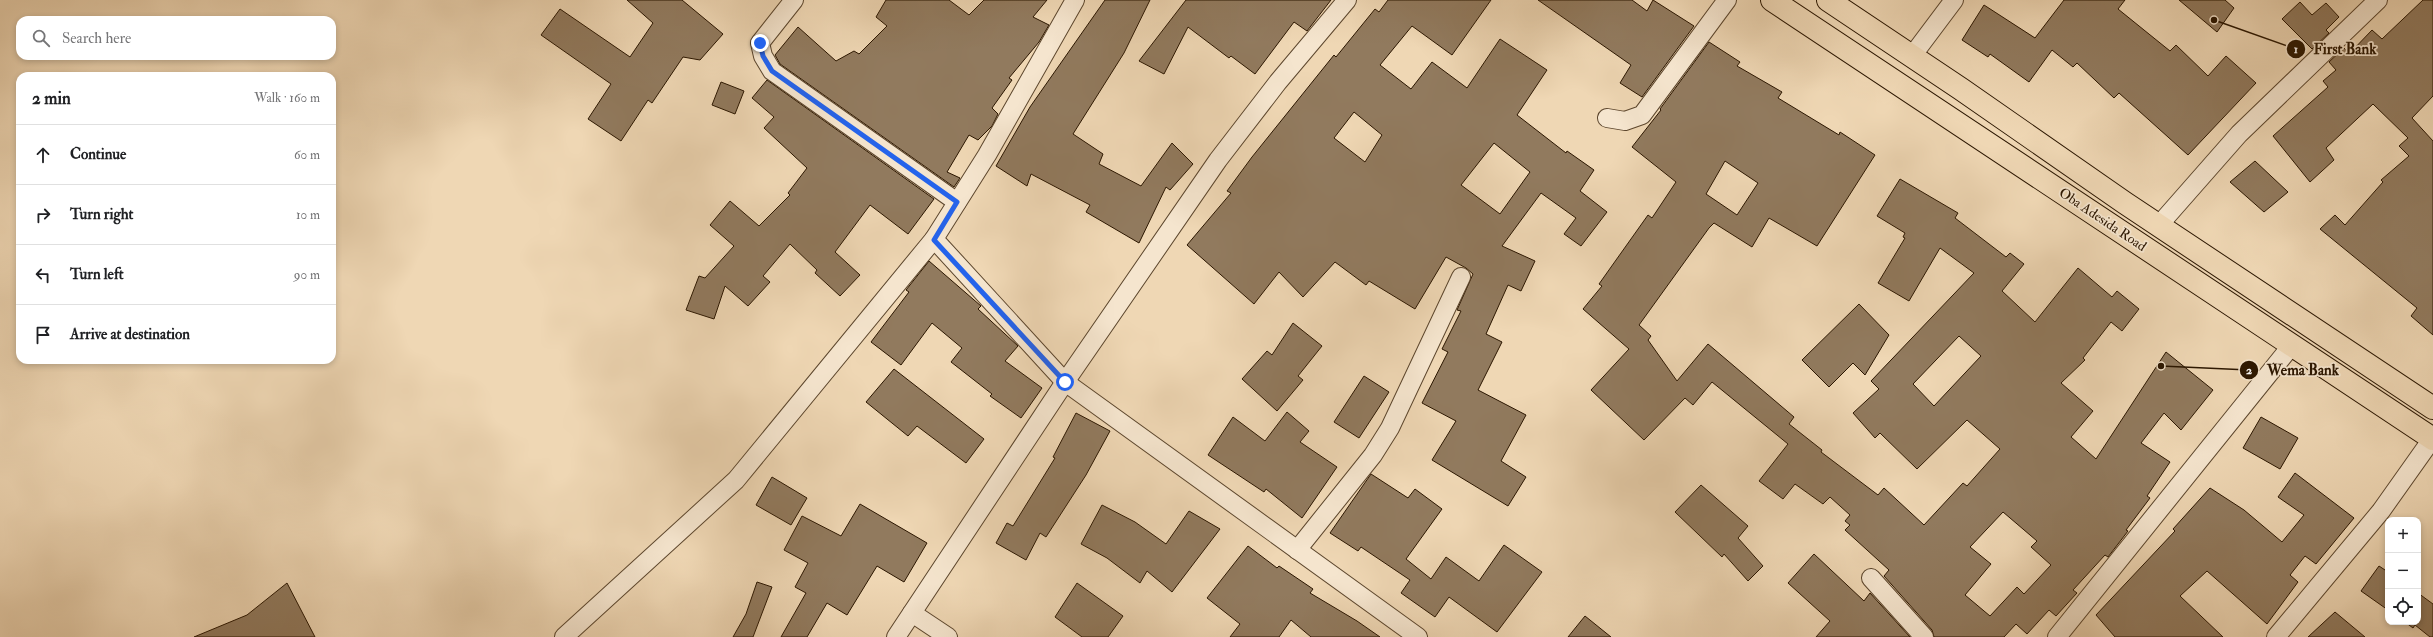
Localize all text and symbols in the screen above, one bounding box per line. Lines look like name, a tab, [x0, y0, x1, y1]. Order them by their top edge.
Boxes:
search box	[16, 16, 336, 60]
icon: search	[30, 27, 52, 49]
text: Search here	[62, 29, 131, 48]
route end	[751, 34, 769, 52]
callout: First Bank	[2286, 35, 2385, 62]
text: First Bank	[2314, 40, 2377, 59]
text: 1	[2294, 42, 2298, 57]
text: 2 min	[32, 88, 71, 109]
text: Walk · 160 m	[254, 90, 320, 106]
icon: ahead	[32, 144, 54, 166]
text: Continue	[70, 145, 126, 164]
text: 60 m	[294, 147, 320, 163]
street label: Oba Adesida Road	[2056, 184, 2150, 255]
icon: right	[32, 204, 54, 226]
text: Turn right	[70, 205, 133, 224]
text: 10 m	[296, 207, 320, 223]
icon: left	[32, 264, 54, 286]
text: Turn left	[70, 265, 124, 284]
text: 90 m	[294, 267, 320, 283]
icon: arrive	[32, 324, 54, 346]
text: Arrive at destination	[70, 325, 190, 344]
callout: Wema Bank	[2239, 356, 2347, 383]
text: Wema Bank	[2266, 361, 2340, 380]
text: 2	[2246, 363, 2252, 378]
route start	[1056, 373, 1074, 391]
map controls	[2385, 517, 2421, 625]
button: +	[2385, 517, 2421, 553]
button: −	[2385, 553, 2421, 589]
button: locate	[2385, 589, 2421, 625]

